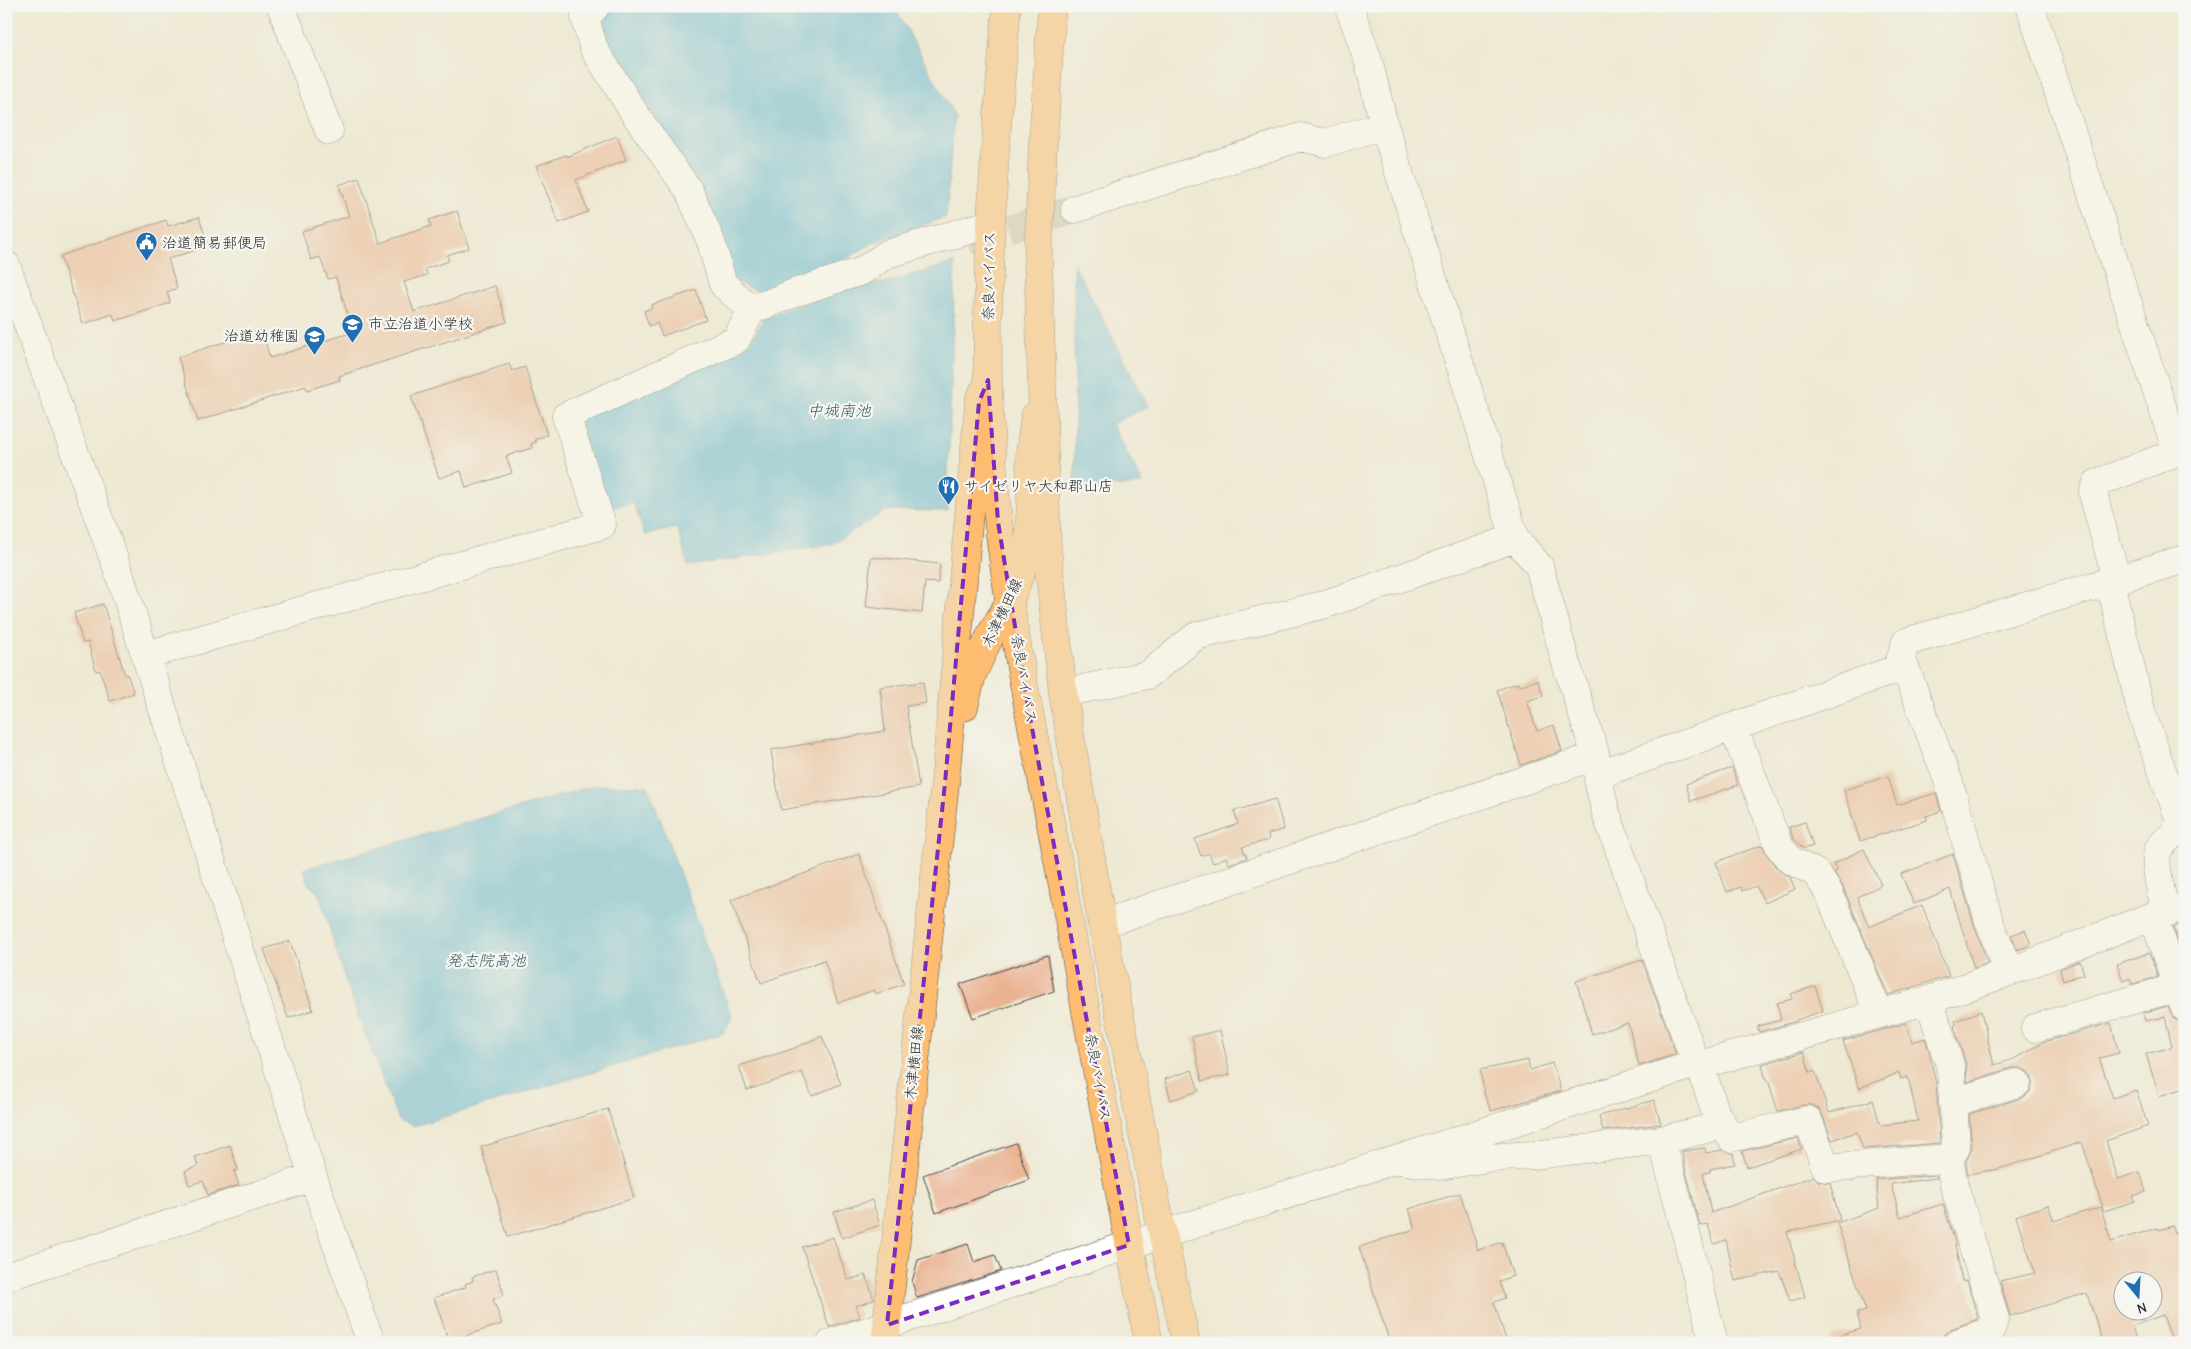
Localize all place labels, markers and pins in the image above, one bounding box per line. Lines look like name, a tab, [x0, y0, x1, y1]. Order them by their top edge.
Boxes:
public building icon: 治道簡易郵便局	[134, 231, 158, 262]
place label: 治道簡易郵便局	[162, 234, 267, 252]
school or university icon: 市立治道小学校	[340, 312, 364, 343]
place label: 市立治道小学校	[368, 315, 473, 333]
school or university icon: 治道幼稚園	[303, 324, 327, 355]
place label: 治道幼稚園	[224, 327, 299, 345]
restaurant icon: サイゼリヤ大和郡山店	[936, 474, 960, 505]
place label: サイゼリヤ大和郡山店	[964, 477, 1113, 495]

